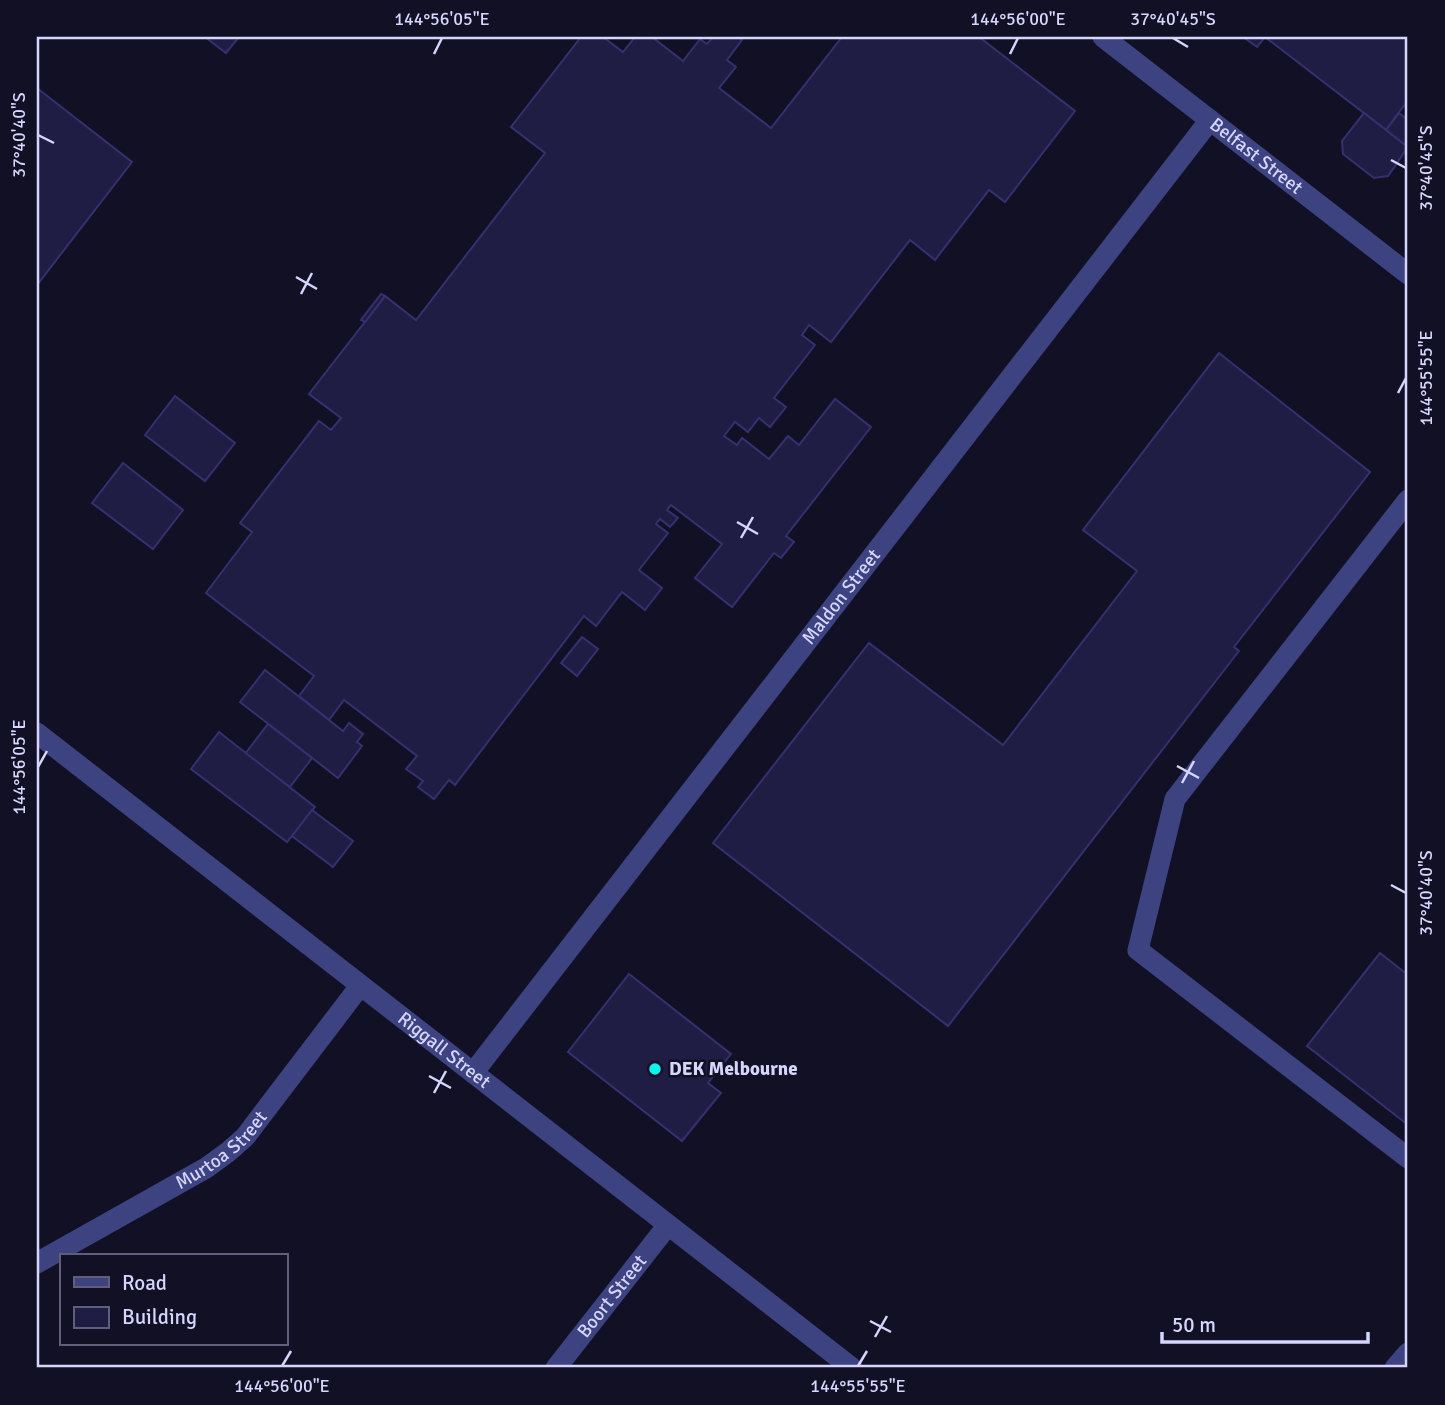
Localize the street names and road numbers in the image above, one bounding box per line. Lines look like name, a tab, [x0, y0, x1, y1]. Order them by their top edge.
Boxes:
street label: Belfast Street	[1205, 112, 1308, 200]
street label: Maldon Street	[797, 544, 886, 649]
street label: Riggall Street	[393, 1007, 495, 1094]
street label: Murtoa Street	[171, 1106, 273, 1195]
street label: Boort Street	[572, 1250, 652, 1343]

